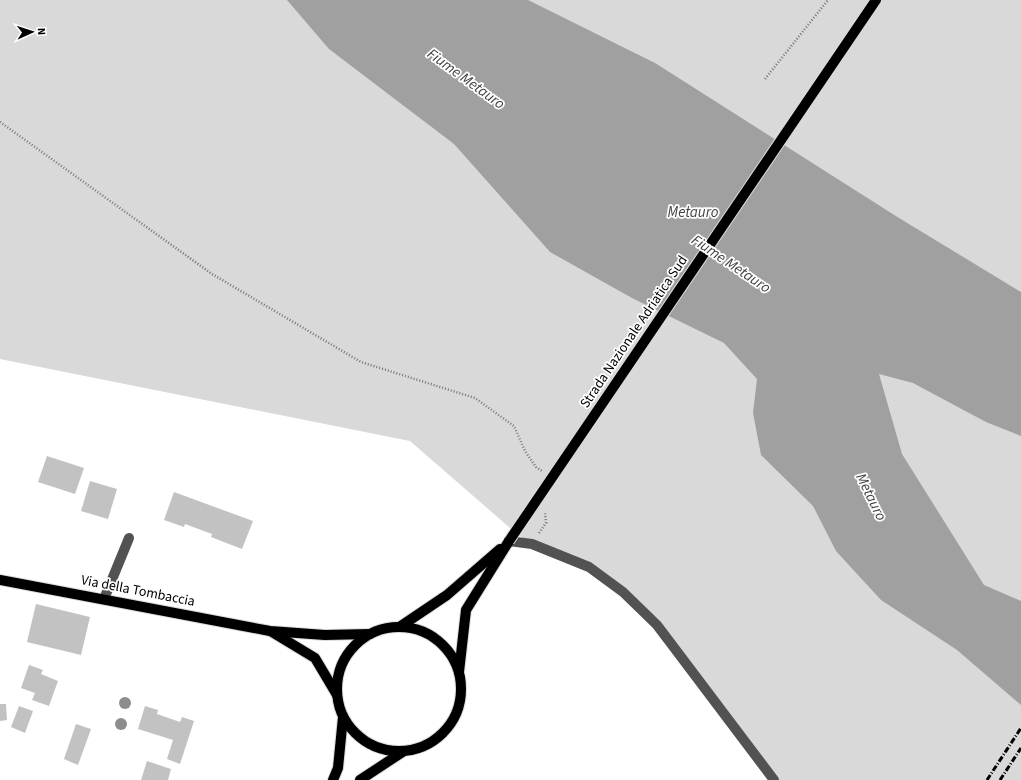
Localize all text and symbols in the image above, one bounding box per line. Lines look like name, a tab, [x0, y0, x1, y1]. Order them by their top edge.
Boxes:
north arrow	[12, 12, 52, 52]
text: N	[34, 27, 49, 36]
water label: Fiume Metauro	[423, 44, 509, 115]
water label: Metauro	[668, 202, 719, 223]
water label: Fiume Metauro	[687, 230, 775, 298]
street label: Strada Nazionale Adriatica Sud	[575, 252, 693, 412]
water label: Metauro	[850, 470, 892, 525]
street label: Via della Tombaccia	[79, 570, 197, 612]

